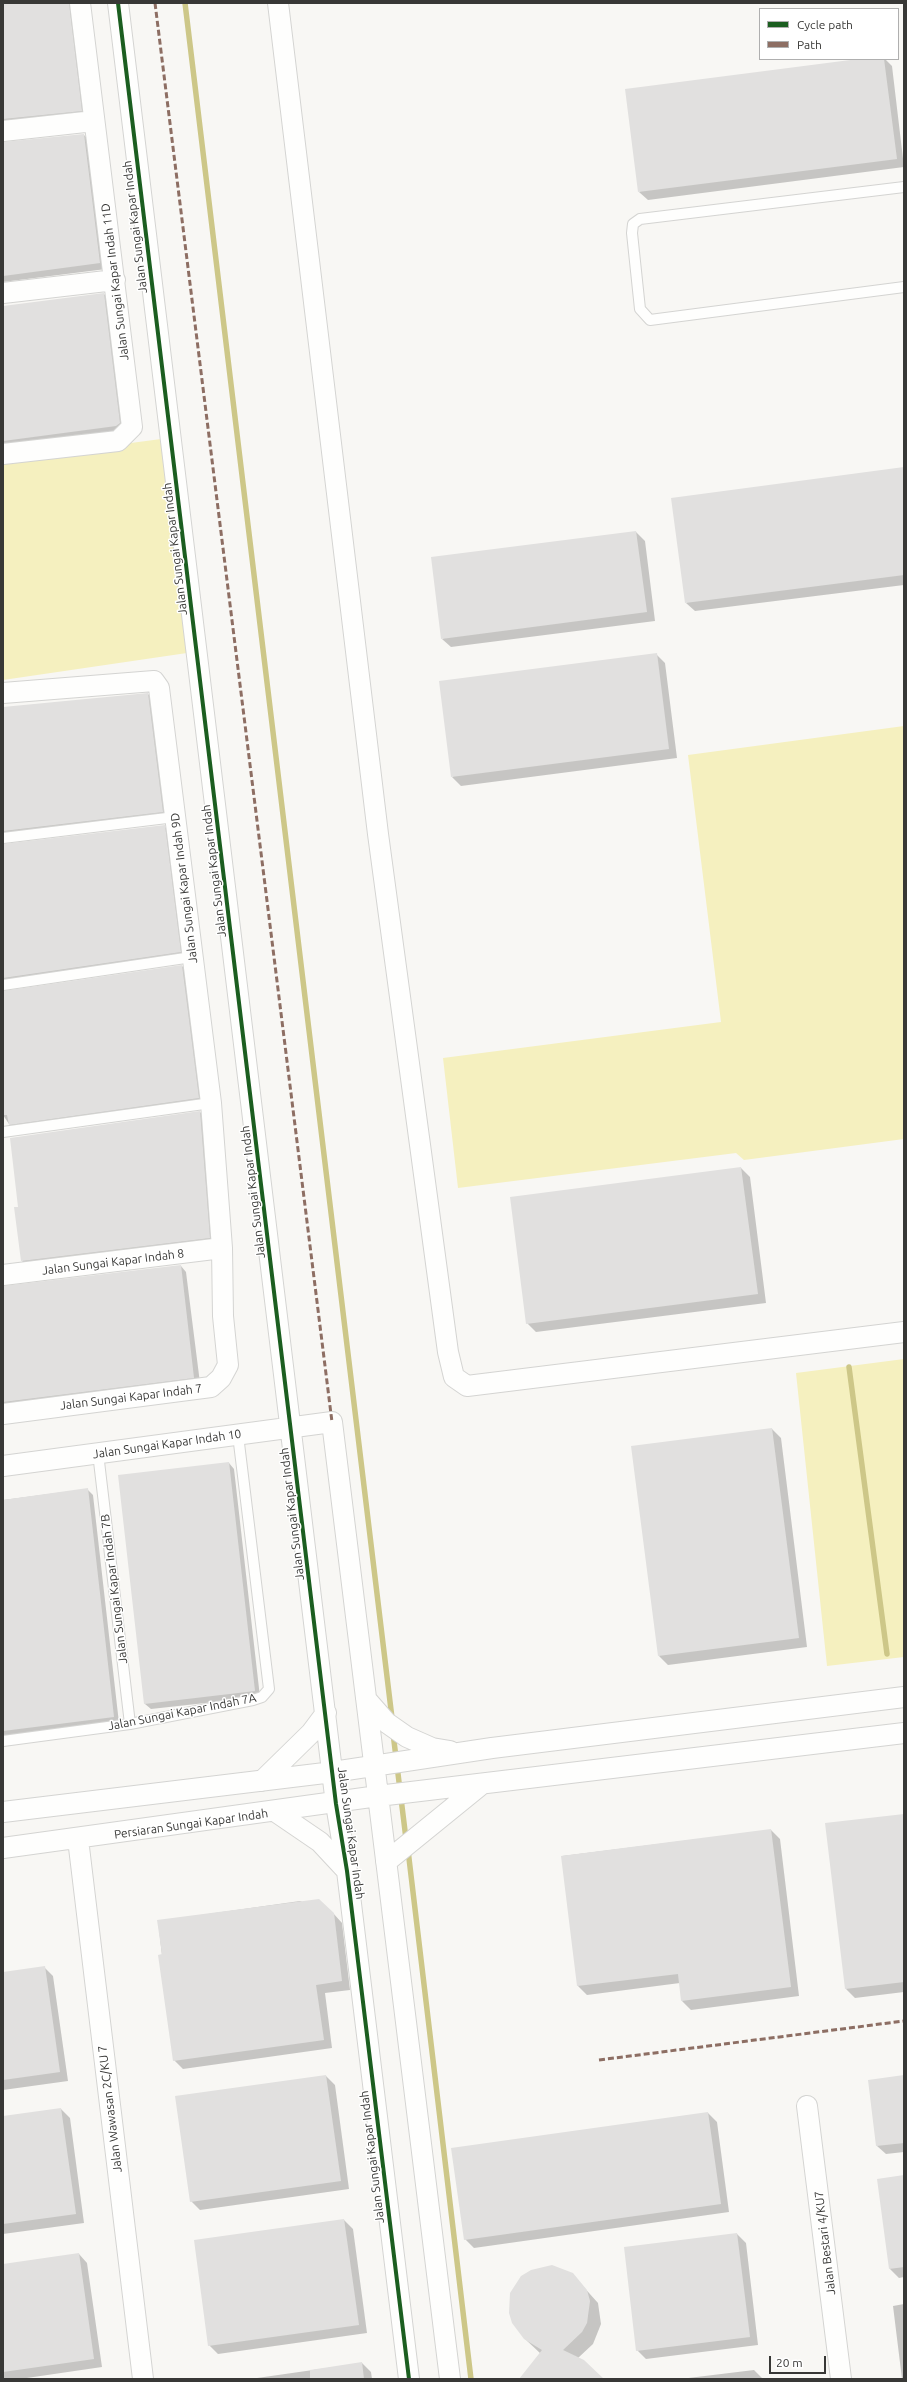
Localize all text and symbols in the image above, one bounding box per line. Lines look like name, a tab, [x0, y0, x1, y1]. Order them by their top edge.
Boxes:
legend	[759, 8, 899, 60]
text: Cycle path	[797, 18, 853, 31]
text: Path	[797, 38, 822, 51]
street label: Jalan Sungai Kapar Indah	[120, 160, 150, 294]
street label: Jalan Sungai Kapar Indah 11D	[98, 203, 132, 361]
street label: Jalan Sungai Kapar Indah	[160, 482, 190, 616]
street label: Jalan Sungai Kapar Indah	[199, 804, 229, 938]
street label: Jalan Sungai Kapar Indah 9D	[168, 812, 200, 964]
street label: Jalan Sungai Kapar Indah	[238, 1125, 268, 1259]
street label: Jalan Sungai Kapar Indah 8	[41, 1246, 185, 1278]
street label: Jalan Sungai Kapar Indah 7	[59, 1381, 203, 1413]
street label: Jalan Sungai Kapar Indah 10	[92, 1426, 242, 1462]
street label: Jalan Sungai Kapar Indah	[277, 1447, 307, 1581]
street label: Jalan Sungai Kapar Indah 7B	[98, 1513, 130, 1665]
street label: Jalan Sungai Kapar Indah 7A	[107, 1691, 257, 1733]
street label: Jalan Sungai Kapar Indah	[335, 1766, 367, 1900]
street label: Persiaran Sungai Kapar Indah	[113, 1806, 269, 1842]
street label: Jalan Wawasan 2C/KU 7	[95, 2045, 125, 2173]
street label: Jalan Sungai Kapar Indah	[357, 2090, 387, 2224]
street label: Jalan Bestari 4/KU7	[811, 2190, 839, 2296]
scale bar	[771, 2348, 828, 2374]
text: 20 m	[776, 2356, 803, 2369]

